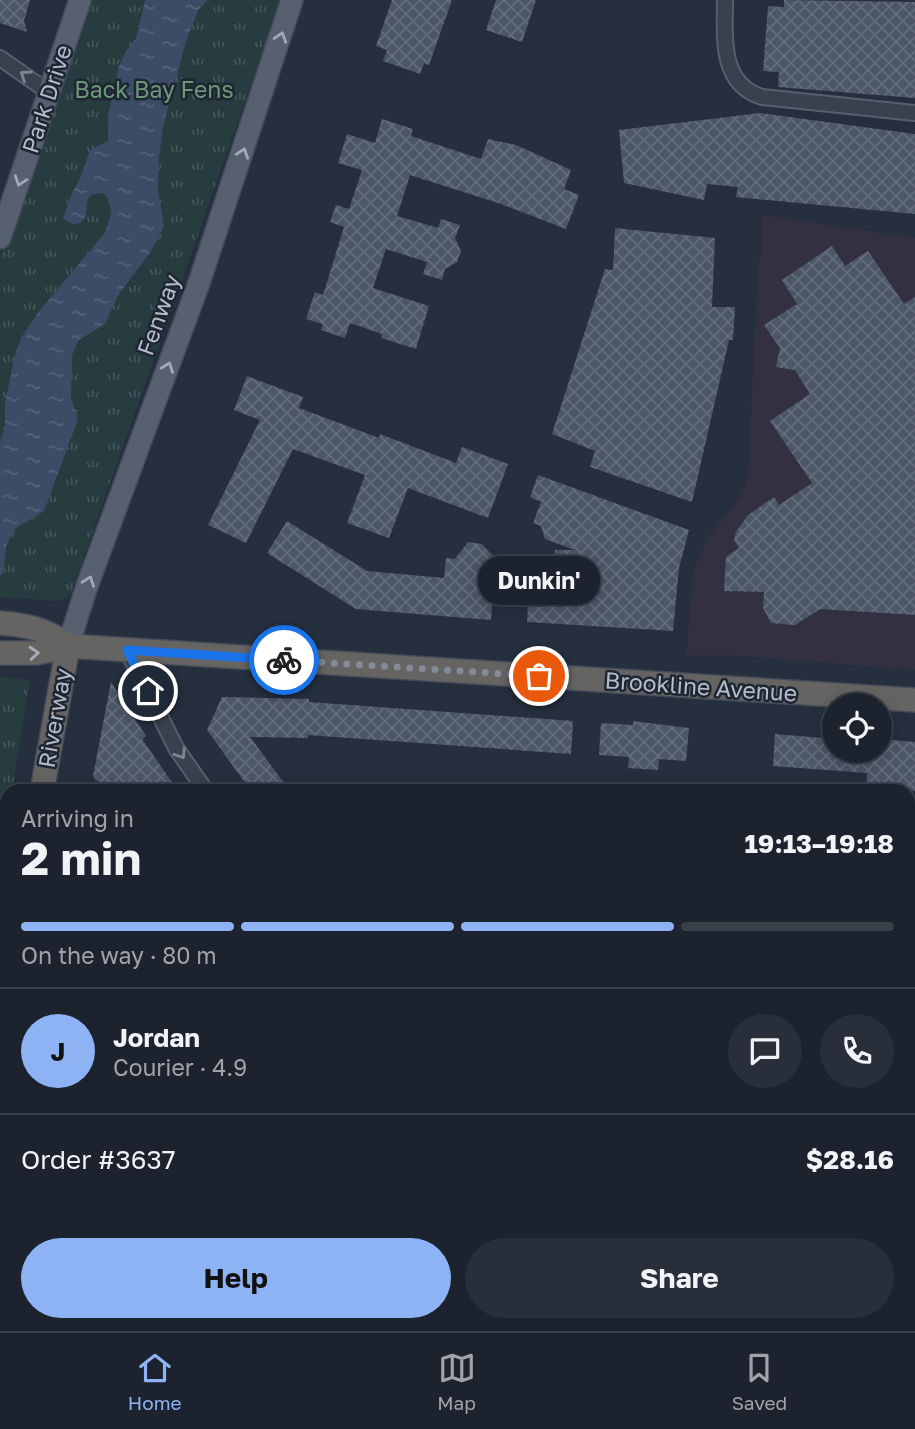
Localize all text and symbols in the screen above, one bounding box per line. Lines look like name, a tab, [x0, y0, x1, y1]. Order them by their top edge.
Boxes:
one-way arrow	[272, 32, 287, 44]
street label: Park Drive	[15, 41, 77, 157]
one-way arrow	[20, 71, 33, 83]
park label: Back Bay Fens	[74, 75, 234, 103]
one-way arrow	[235, 147, 249, 159]
one-way arrow	[14, 175, 28, 187]
street label: Fenway	[130, 270, 186, 359]
one-way arrow	[160, 362, 174, 374]
callout: Dunkin'	[478, 557, 600, 606]
text: Dunkin'	[498, 566, 580, 594]
one-way arrow	[81, 575, 95, 587]
courier	[249, 625, 319, 695]
icon: bike	[265, 641, 303, 679]
one-way arrow	[29, 646, 40, 661]
pin	[509, 646, 569, 706]
icon: bag	[520, 657, 558, 695]
pin	[118, 661, 178, 721]
street label: Brookline Avenue	[604, 665, 798, 707]
street label: Riverway	[31, 666, 77, 770]
icon: home	[129, 672, 167, 710]
map controls	[822, 693, 892, 763]
button: locate	[822, 693, 892, 763]
one-way arrow	[172, 746, 185, 759]
text: Arriving in	[21, 804, 134, 832]
text: 19:13–19:18	[744, 828, 894, 859]
text: 2 min	[21, 830, 141, 885]
text: On the way · 80 m	[21, 941, 217, 969]
button: chat	[728, 1014, 802, 1088]
button: phone	[820, 1014, 894, 1088]
text: Jordan	[113, 1022, 200, 1053]
text: J	[51, 1036, 65, 1067]
text: Courier · 4.9	[113, 1053, 247, 1081]
text: Order #3637	[21, 1144, 175, 1175]
text: $28.16	[806, 1144, 894, 1175]
button: Help	[21, 1238, 451, 1318]
button: Share	[465, 1238, 894, 1318]
tab: Home	[128, 1349, 182, 1414]
tab: Map	[437, 1349, 476, 1414]
tab: Saved	[732, 1349, 787, 1414]

